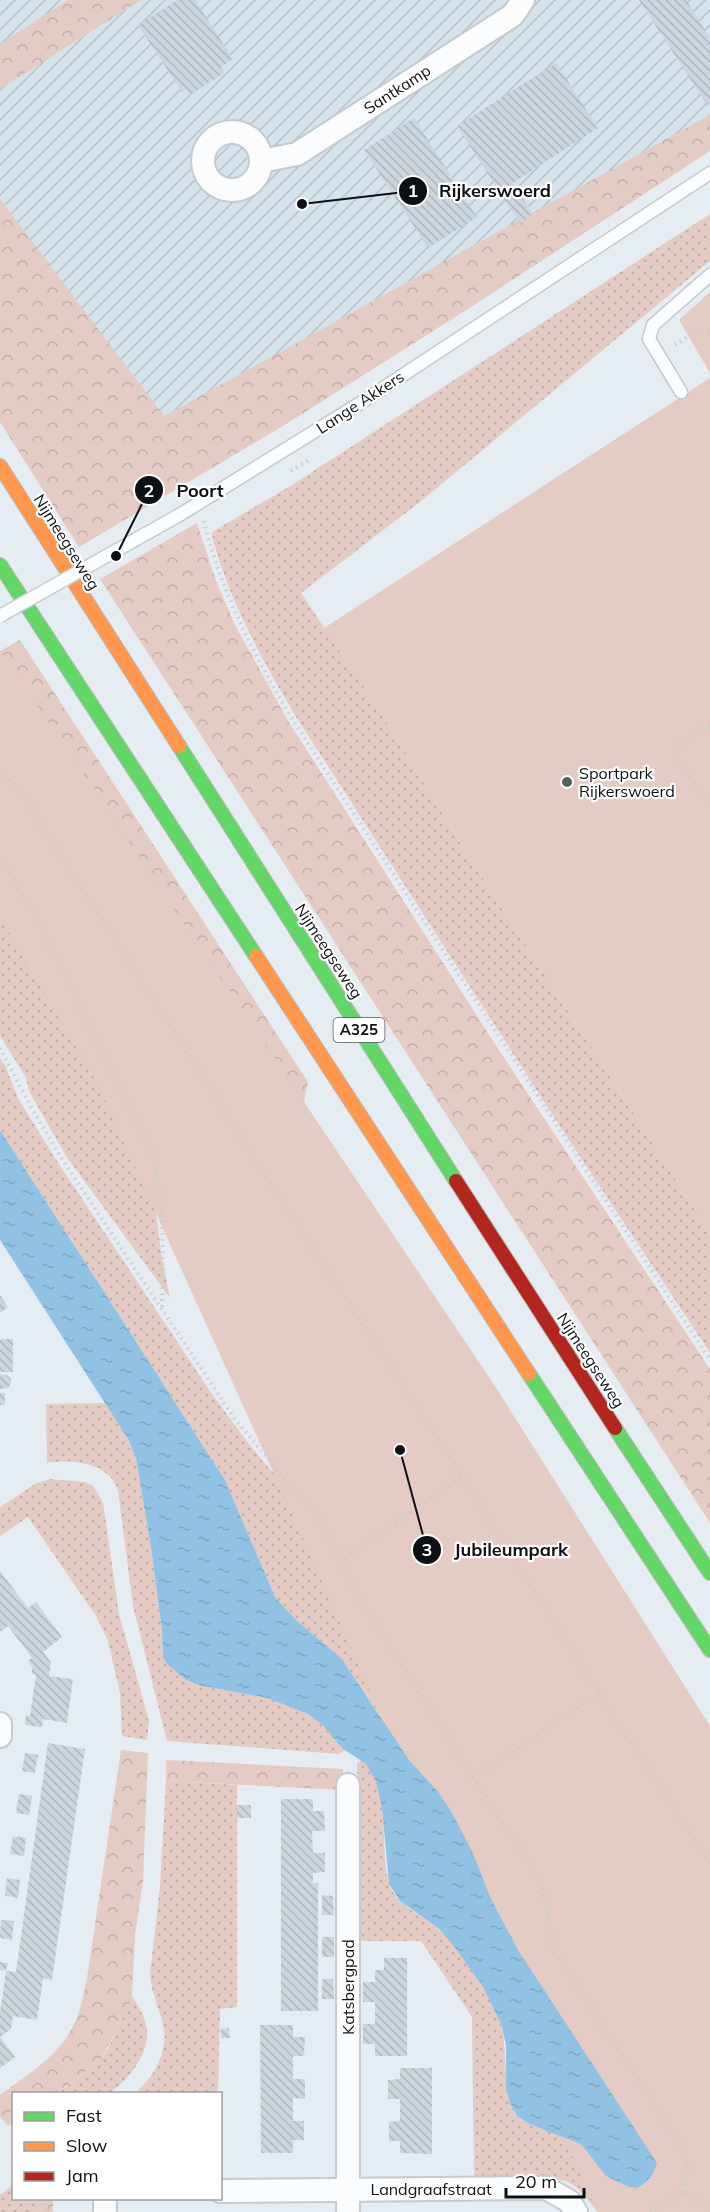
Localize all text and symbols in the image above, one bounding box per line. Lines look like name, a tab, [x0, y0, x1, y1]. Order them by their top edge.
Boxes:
street label: Santkamp	[360, 60, 434, 118]
callout: Rijkerswoerd	[398, 173, 563, 209]
text: 1	[408, 179, 418, 202]
text: Rijkerswoerd	[439, 179, 551, 202]
street label: Lange Akkers	[312, 366, 408, 438]
callout: Poort	[134, 472, 236, 508]
text: 2	[144, 479, 154, 502]
text: Poort	[176, 479, 224, 502]
street label: Nijmeegseweg	[30, 490, 104, 594]
place label: Sportpark Rijkerswoerd	[579, 763, 675, 801]
marker: Sportpark Rijkerswoerd	[560, 775, 574, 789]
street label: Nijmeegseweg	[291, 900, 367, 1002]
road number: A325	[334, 1018, 385, 1042]
street label: Nijmeegseweg	[553, 1309, 629, 1411]
callout: Jubileumpark	[412, 1532, 579, 1568]
text: 3	[422, 1538, 432, 1561]
text: Jubileumpark	[454, 1538, 569, 1561]
street label: Katsbergpad	[338, 1939, 358, 2035]
legend	[12, 2092, 222, 2200]
text: Fast	[66, 2104, 102, 2127]
text: Slow	[66, 2134, 108, 2157]
scale bar	[506, 2161, 584, 2199]
text: Jam	[66, 2164, 99, 2187]
text: 20 m	[515, 2170, 557, 2193]
street label: Landgraafstraat	[370, 2179, 492, 2199]

